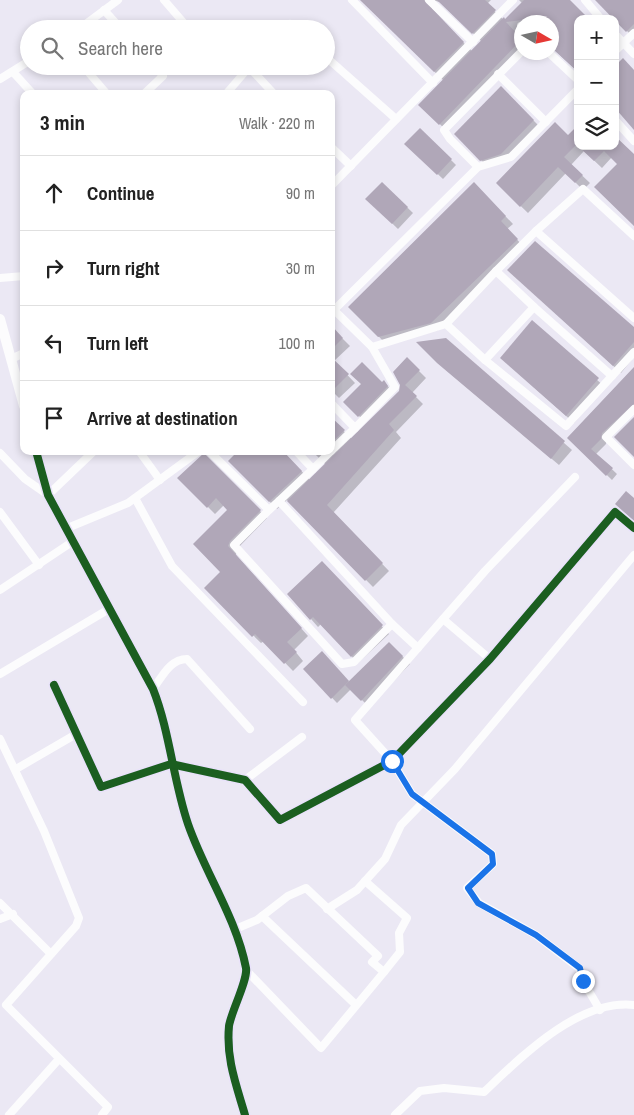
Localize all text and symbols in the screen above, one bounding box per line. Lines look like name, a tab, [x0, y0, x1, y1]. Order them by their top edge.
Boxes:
north arrow	[514, 15, 559, 60]
map controls	[574, 15, 619, 150]
button: +	[574, 15, 619, 60]
search box	[20, 20, 335, 75]
icon: search	[38, 34, 66, 62]
text: Search here	[78, 35, 163, 61]
button: −	[574, 60, 619, 105]
button: layers	[574, 105, 619, 150]
text: 3 min	[40, 108, 85, 137]
text: Walk · 220 m	[239, 112, 315, 134]
icon: ahead	[40, 179, 68, 207]
text: Continue	[87, 180, 155, 206]
text: 90 m	[286, 182, 315, 204]
icon: right	[40, 254, 68, 282]
text: Turn right	[87, 255, 159, 281]
text: 30 m	[286, 257, 315, 279]
icon: left	[40, 329, 68, 357]
text: Turn left	[87, 330, 148, 356]
text: 100 m	[279, 332, 315, 354]
icon: arrive	[40, 404, 68, 432]
text: Arrive at destination	[87, 405, 238, 431]
route start	[381, 750, 404, 773]
route end	[572, 970, 595, 993]

